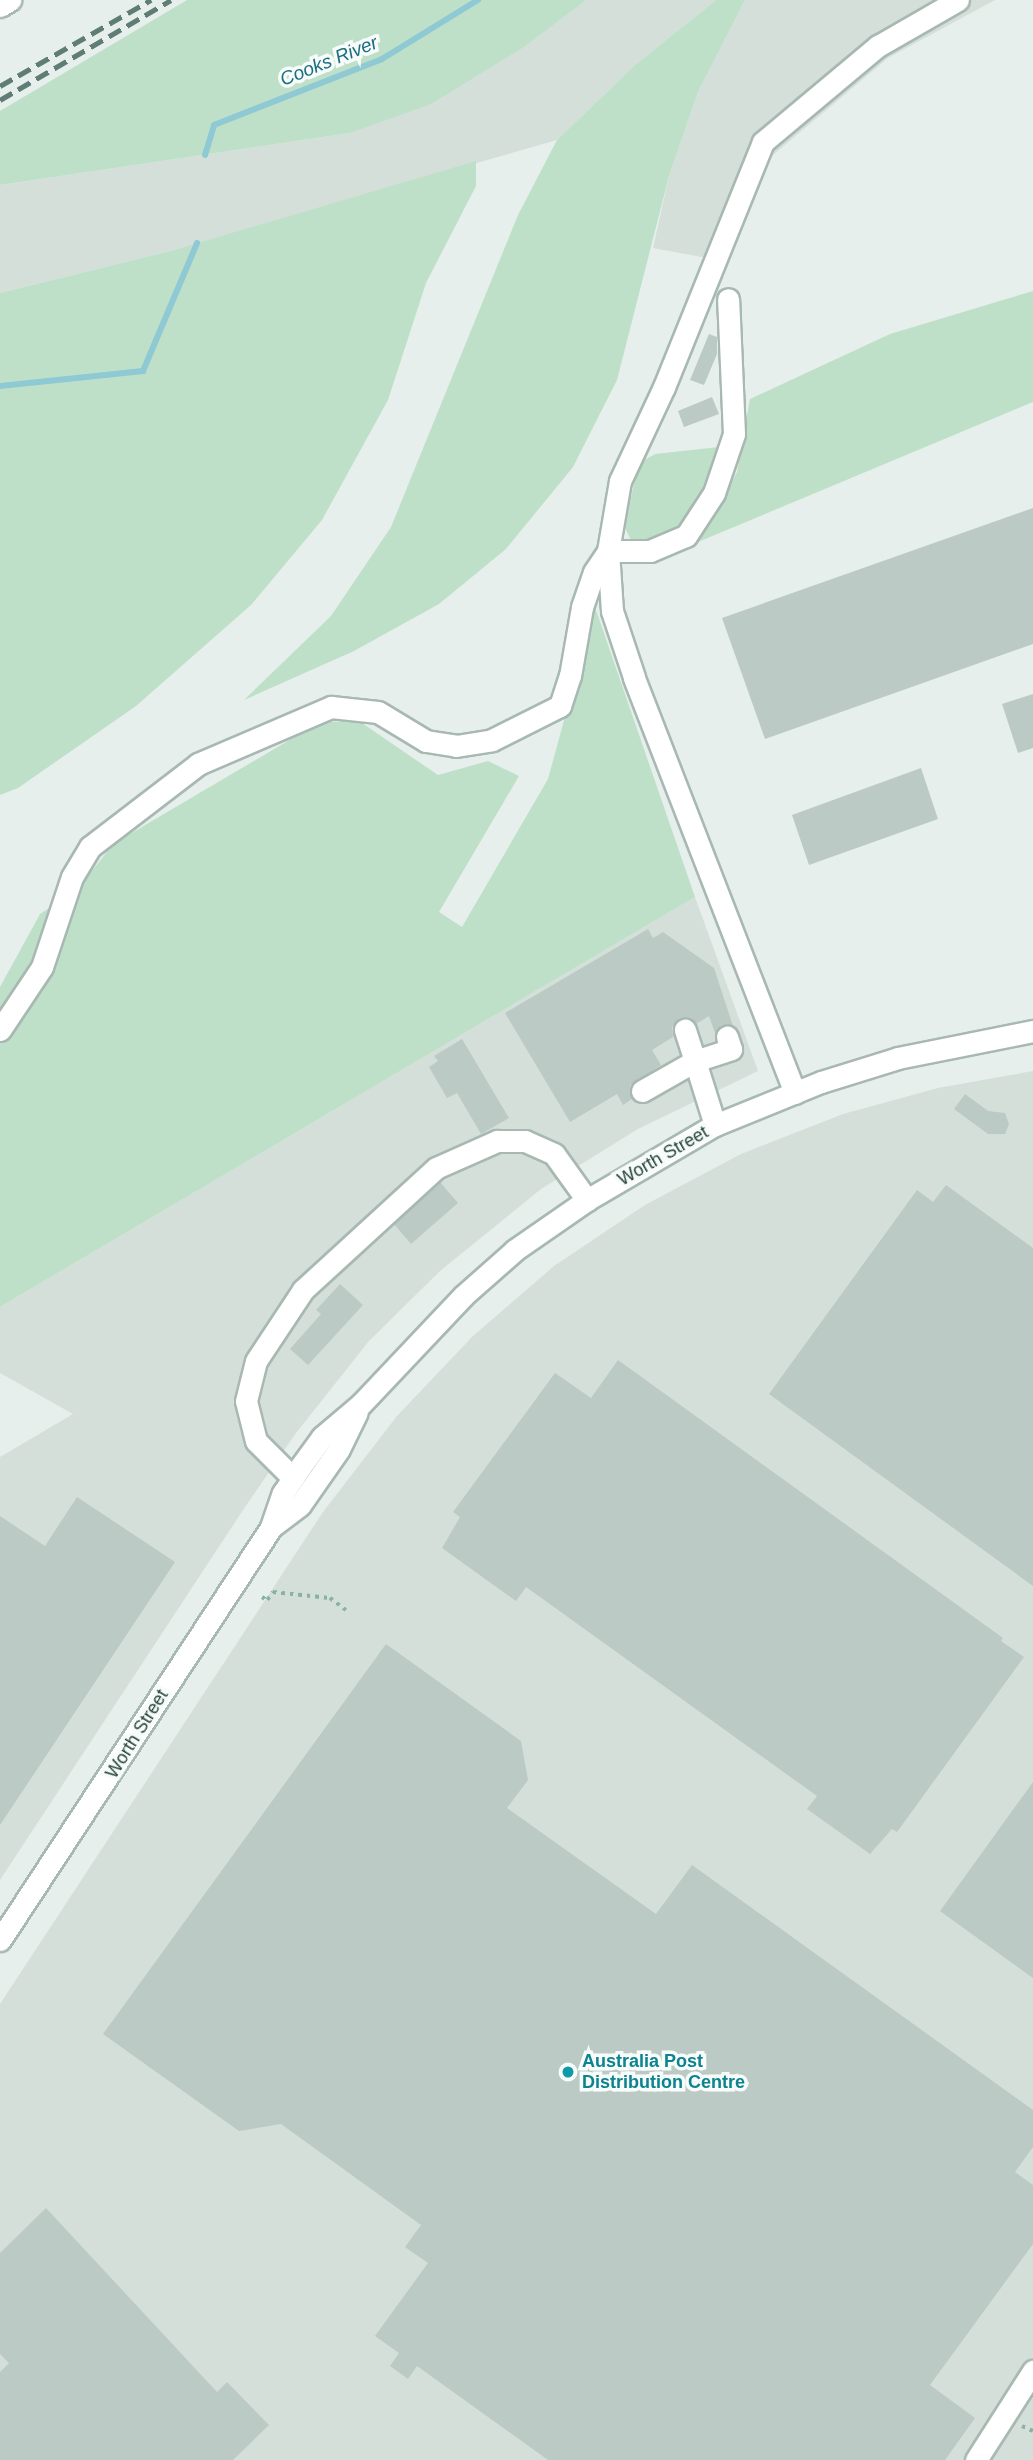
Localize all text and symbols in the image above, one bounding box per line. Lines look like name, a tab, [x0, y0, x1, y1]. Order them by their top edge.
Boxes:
water label: Cooks River	[277, 31, 381, 91]
street label: Worth Street	[614, 1121, 712, 1191]
street label: Worth Street	[101, 1686, 173, 1782]
place label: Australia Post Distribution Centre	[582, 2051, 745, 2094]
marker: Australia Post Distribution Centre	[560, 2064, 576, 2080]

